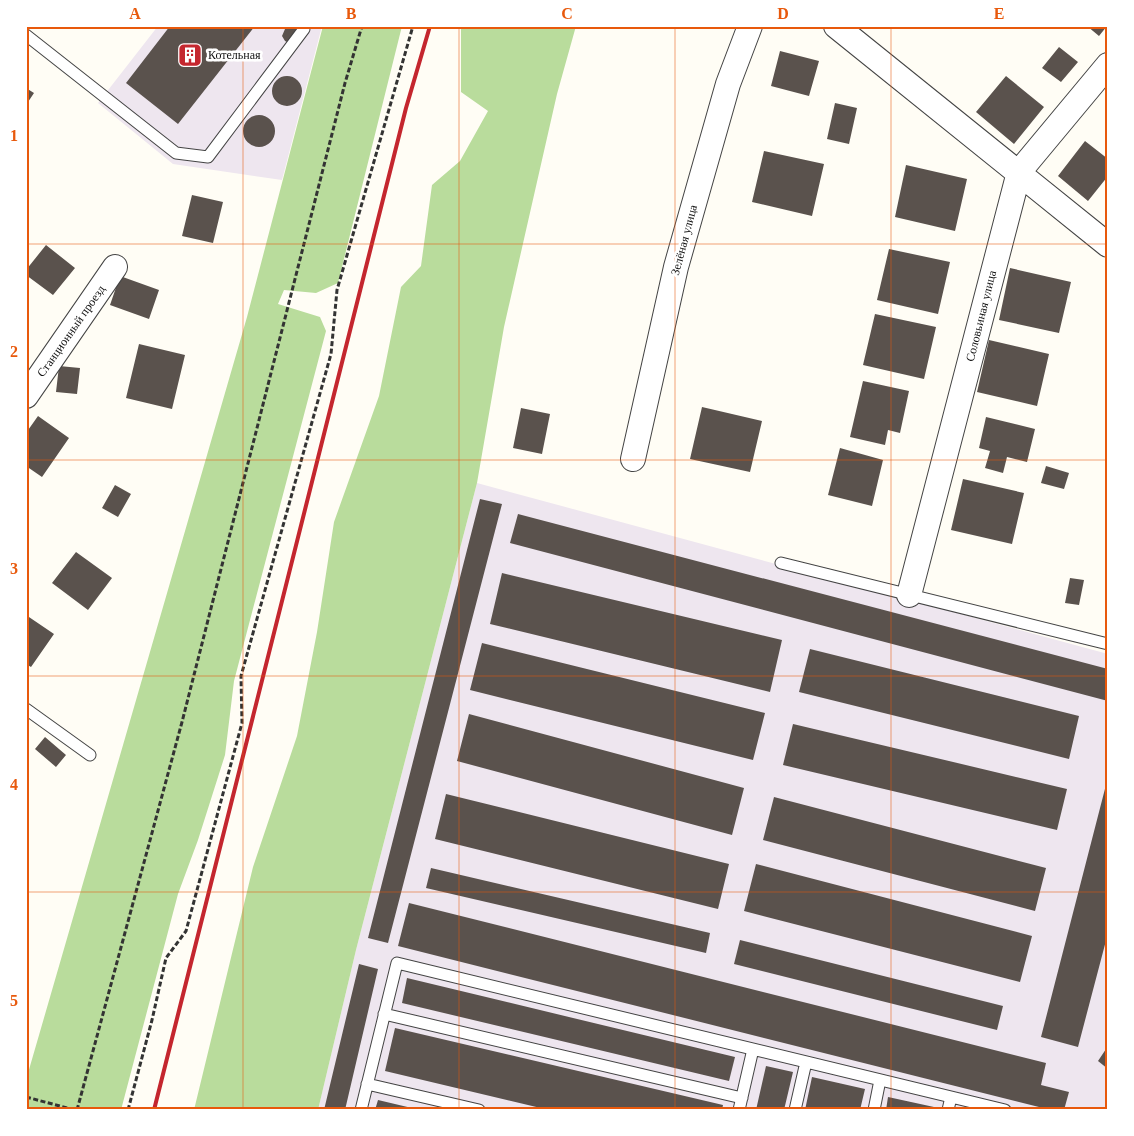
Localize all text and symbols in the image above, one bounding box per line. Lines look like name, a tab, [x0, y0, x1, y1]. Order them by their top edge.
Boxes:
text: A	[129, 5, 141, 22]
text: B	[346, 5, 357, 22]
text: C	[561, 5, 573, 22]
text: D	[777, 5, 789, 22]
text: E	[994, 5, 1004, 22]
building icon: Котельная	[177, 42, 203, 68]
place label: Котельная	[208, 48, 261, 62]
text: 1	[10, 127, 18, 144]
street label: Зелёная улица	[668, 203, 700, 277]
street label: Соловьиная улица	[963, 268, 999, 363]
street label: Станционный проезд	[34, 282, 108, 380]
text: 2	[10, 343, 18, 360]
text: 3	[10, 560, 18, 577]
text: 4	[10, 776, 18, 793]
text: 5	[10, 992, 18, 1009]

